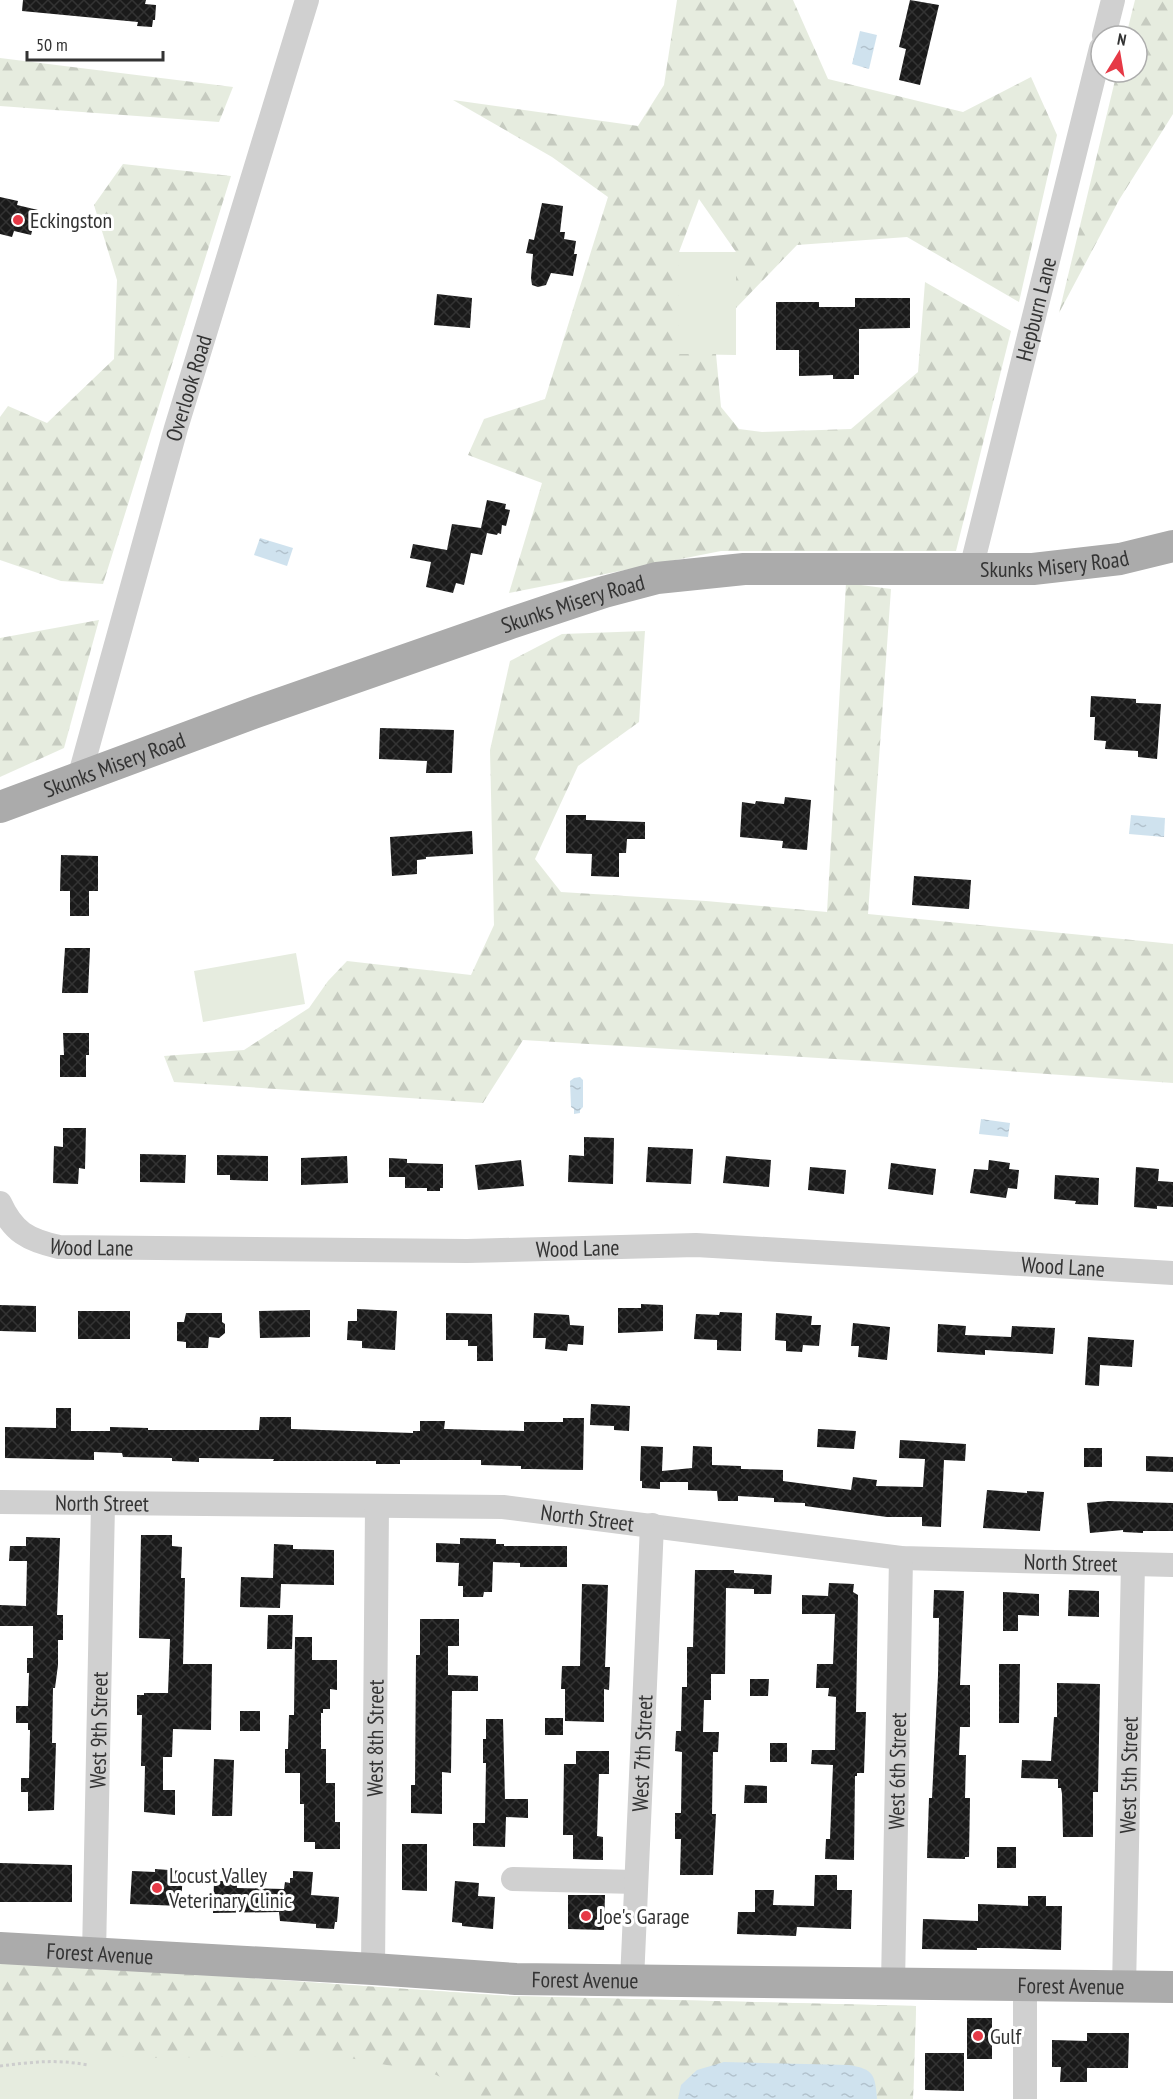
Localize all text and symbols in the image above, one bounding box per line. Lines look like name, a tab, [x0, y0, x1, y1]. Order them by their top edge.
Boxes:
scale bar	[27, 24, 164, 62]
north arrow	[1089, 24, 1149, 84]
text: N	[1116, 29, 1128, 50]
text: 50 m	[36, 33, 68, 56]
place label: Eckingston	[30, 206, 112, 234]
marker: Eckingston	[11, 213, 25, 227]
street label: Hepburn Lane	[1009, 254, 1062, 364]
street label: Overlook Road	[159, 331, 218, 444]
street label: Skunks Misery Road	[980, 543, 1132, 583]
street label: Skunks Misery Road	[497, 568, 648, 639]
street label: Skunks Misery Road	[40, 725, 189, 804]
street label: Wood Lane	[47, 1231, 134, 1262]
street label: Wood Lane	[535, 1233, 620, 1263]
street label: Wood Lane	[1020, 1250, 1106, 1283]
street label: North Street	[55, 1489, 149, 1517]
street label: North Street	[539, 1498, 636, 1538]
street label: North Street	[1023, 1547, 1118, 1578]
street label: West 9th Street	[83, 1671, 114, 1789]
street label: West 8th Street	[360, 1679, 390, 1797]
street label: West 7th Street	[625, 1694, 659, 1812]
street label: West 6th Street	[882, 1712, 912, 1830]
street label: West 5th Street	[1113, 1716, 1144, 1834]
place label: Locust Valley Veterinary Clinic	[168, 1861, 292, 1914]
marker: Locust Valley Veterinary Clinic	[150, 1881, 164, 1895]
place label: Joe's Garage	[597, 1902, 690, 1930]
marker: Joe's Garage	[579, 1909, 593, 1923]
street label: Forest Avenue	[46, 1937, 154, 1971]
street label: Forest Avenue	[531, 1965, 639, 1994]
street label: Forest Avenue	[1017, 1971, 1125, 2000]
place label: Gulf	[990, 2022, 1022, 2050]
marker: Gulf	[971, 2029, 985, 2043]

